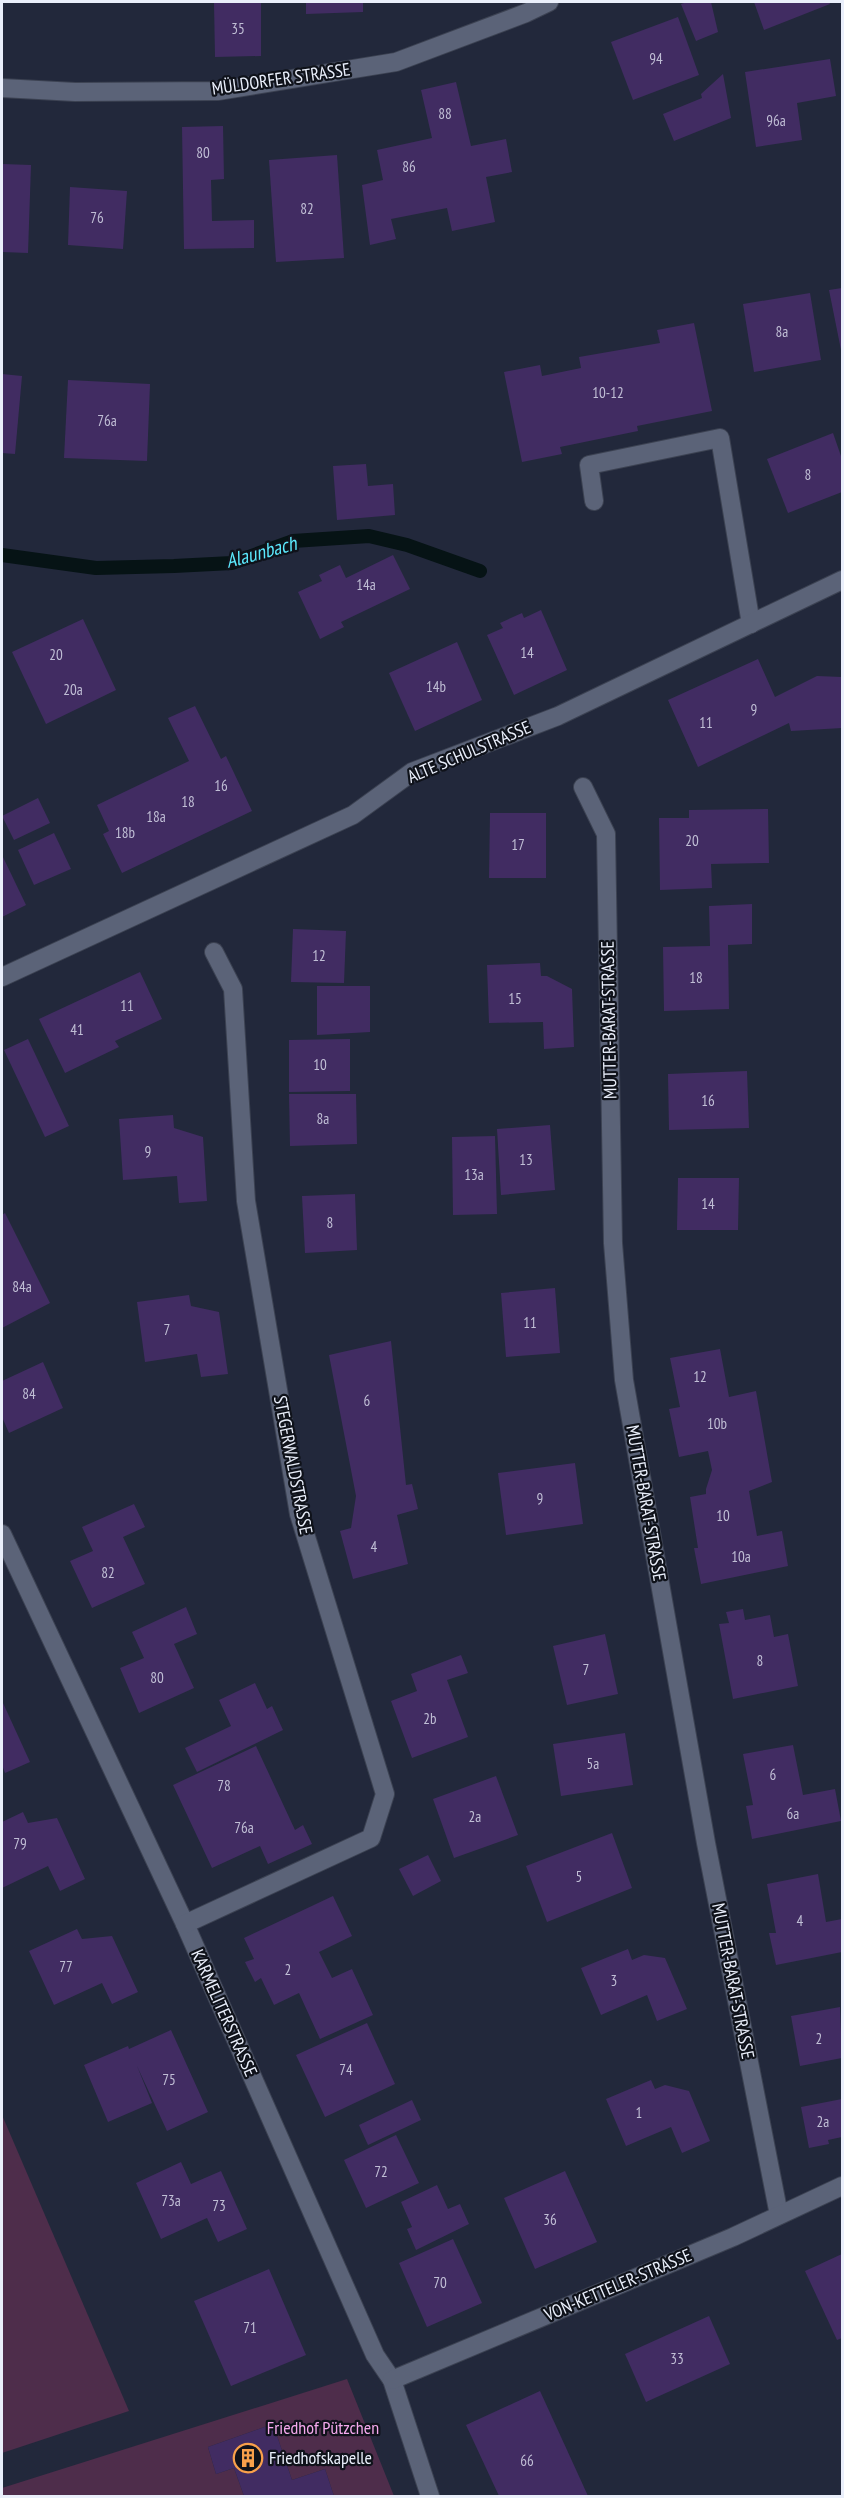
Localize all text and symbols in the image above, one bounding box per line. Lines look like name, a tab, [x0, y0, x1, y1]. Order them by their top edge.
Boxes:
house number: 35	[231, 19, 245, 38]
house number: 94	[649, 49, 663, 68]
street label: MÜLDORFER STRASSE	[210, 57, 352, 100]
house number: 88	[438, 104, 452, 123]
house number: 96a	[766, 111, 786, 130]
house number: 80	[196, 143, 210, 162]
house number: 86	[402, 157, 416, 176]
house number: 82	[300, 199, 314, 218]
house number: 76	[90, 208, 104, 227]
house number: 8a	[776, 322, 788, 341]
house number: 10-12	[592, 383, 624, 402]
house number: 76a	[97, 411, 117, 430]
house number: 8	[805, 465, 811, 484]
water label: Alaunbach	[223, 530, 300, 574]
house number: 14a	[356, 575, 376, 594]
house number: 14	[520, 643, 534, 662]
house number: 20	[49, 645, 63, 664]
house number: 14b	[426, 677, 446, 696]
house number: 20a	[63, 680, 83, 699]
house number: 9	[751, 700, 757, 719]
house number: 11	[699, 713, 713, 732]
street label: ALTE SCHULSTRASSE	[404, 715, 534, 788]
house number: 16	[214, 776, 228, 795]
house number: 18	[181, 792, 195, 811]
house number: 18a	[146, 807, 166, 826]
house number: 18b	[115, 823, 135, 842]
house number: 20	[685, 831, 699, 850]
house number: 17	[511, 835, 525, 854]
street label: MUTTER-BARAT-STRASSE	[596, 941, 621, 1099]
house number: 12	[312, 946, 326, 965]
house number: 18	[689, 968, 703, 987]
house number: 15	[508, 989, 522, 1008]
house number: 11	[120, 996, 134, 1015]
house number: 41	[70, 1020, 84, 1039]
house number: 10	[313, 1055, 327, 1074]
house number: 16	[701, 1091, 715, 1110]
house number: 8a	[317, 1109, 329, 1128]
house number: 9	[145, 1142, 151, 1161]
house number: 13	[519, 1150, 533, 1169]
house number: 13a	[464, 1165, 484, 1184]
house number: 14	[701, 1194, 715, 1213]
house number: 8	[327, 1213, 333, 1232]
house number: 84a	[12, 1277, 32, 1296]
house number: 11	[523, 1313, 537, 1332]
house number: 7	[164, 1320, 170, 1339]
house number: 12	[693, 1367, 707, 1386]
house number: 84	[22, 1384, 36, 1403]
house number: 6	[364, 1391, 371, 1410]
street label: STEGERWALDSTRASSE	[269, 1394, 318, 1536]
house number: 10b	[707, 1414, 727, 1433]
street label: MUTTER-BARAT-STRASSE	[621, 1423, 672, 1583]
house number: 9	[537, 1489, 543, 1508]
house number: 10	[716, 1506, 730, 1525]
house number: 4	[371, 1537, 378, 1556]
house number: 10a	[731, 1547, 751, 1566]
house number: 82	[101, 1563, 115, 1582]
house number: 8	[757, 1651, 763, 1670]
house number: 7	[583, 1660, 589, 1679]
house number: 80	[150, 1668, 164, 1687]
house number: 2b	[423, 1709, 437, 1728]
house number: 5a	[587, 1754, 599, 1773]
house number: 6	[770, 1765, 777, 1784]
house number: 78	[217, 1776, 231, 1795]
house number: 6a	[787, 1804, 799, 1823]
house number: 2a	[469, 1807, 481, 1826]
house number: 76a	[234, 1818, 254, 1837]
house number: 79	[13, 1834, 27, 1853]
house number: 5	[576, 1867, 582, 1886]
street label: MUTTER-BARAT-STRASSE	[707, 1901, 760, 2061]
house number: 4	[797, 1911, 804, 1930]
street label: KARMELITERSTRASSE	[186, 1946, 263, 2080]
house number: 77	[59, 1957, 73, 1976]
house number: 2	[285, 1960, 291, 1979]
house number: 3	[611, 1971, 617, 1990]
house number: 2	[816, 2029, 822, 2048]
house number: 74	[339, 2060, 353, 2079]
house number: 75	[162, 2070, 176, 2089]
house number: 1	[636, 2103, 642, 2122]
house number: 2a	[817, 2112, 829, 2131]
house number: 72	[374, 2162, 388, 2181]
house number: 73a	[161, 2191, 181, 2210]
house number: 73	[212, 2196, 226, 2215]
house number: 36	[543, 2210, 557, 2229]
street label: VON-KETTELER-STRASSE	[540, 2243, 695, 2326]
house number: 70	[433, 2273, 447, 2292]
house number: 71	[243, 2318, 257, 2337]
house number: 33	[670, 2349, 684, 2368]
park label: Friedhof Pützchen	[267, 2416, 379, 2439]
building icon: Friedhofskapelle	[232, 2442, 264, 2474]
place label: Friedhofskapelle	[269, 2446, 372, 2469]
house number: 66	[520, 2451, 534, 2470]

